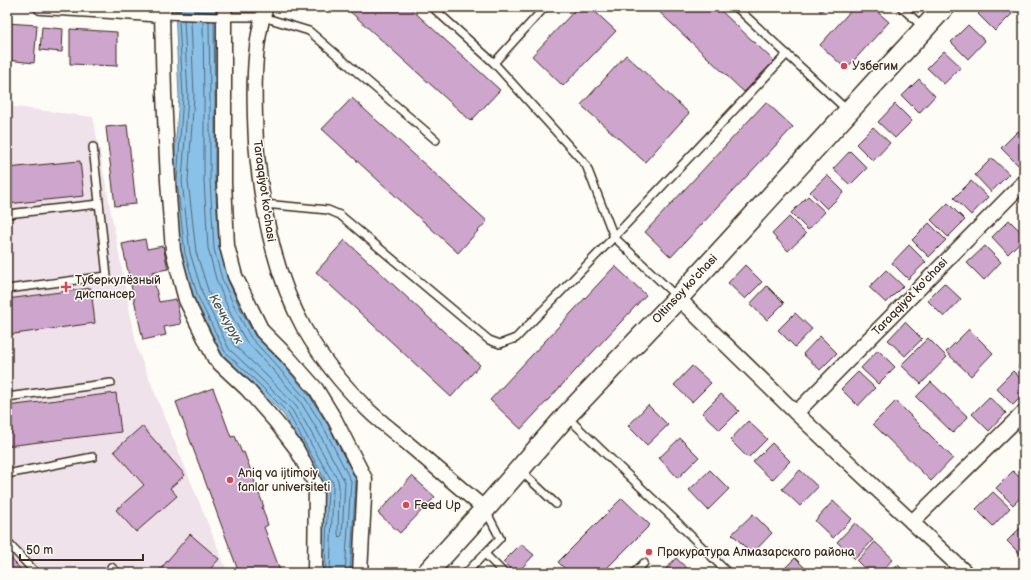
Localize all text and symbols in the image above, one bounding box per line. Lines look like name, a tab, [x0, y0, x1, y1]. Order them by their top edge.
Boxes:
place label: Узбегим	[852, 59, 898, 74]
marker: Узбегим	[839, 61, 849, 71]
street label: Taraqqiyot ko'chasi	[249, 139, 279, 243]
street label: Oltinsoy ko'chasi	[649, 251, 721, 327]
street label: Taraqqiyot ko'chasi	[869, 255, 951, 339]
place label: Туберкулёзный диспансер	[75, 273, 161, 302]
marker: Туберкулёзный диспансер	[60, 281, 72, 293]
water label: Кечкурук	[205, 291, 247, 347]
place label: Aniq va ijtimoiy fanlar universiteti	[238, 466, 331, 495]
marker: Aniq va ijtimoiy fanlar universiteti	[225, 475, 235, 485]
place label: Feed Up	[414, 498, 461, 513]
marker: Feed Up	[401, 500, 411, 510]
scale bar	[20, 536, 143, 562]
text: 50 m	[26, 543, 53, 558]
place label: Прокуратура Алмазарского района	[657, 545, 855, 560]
marker: Прокуратура Алмазарского района	[644, 547, 654, 557]

